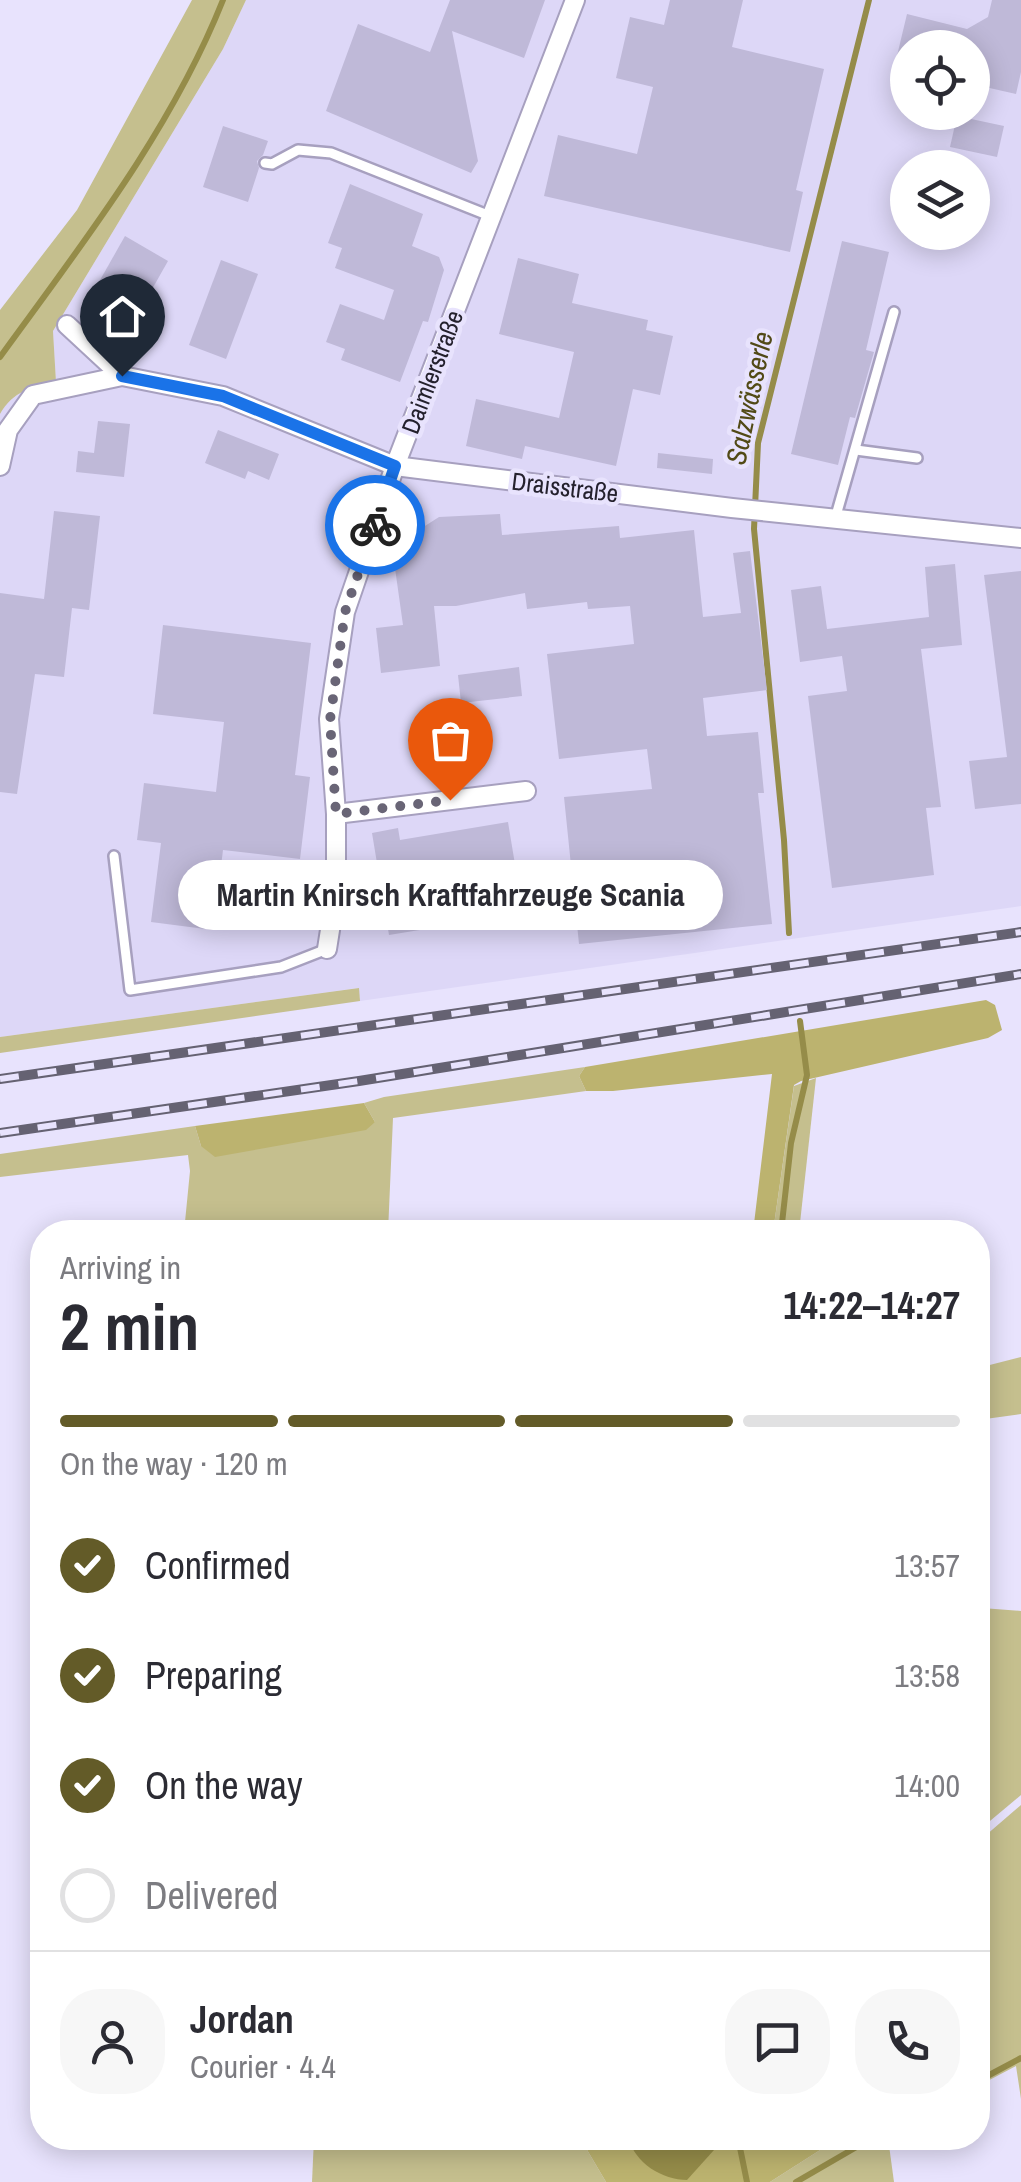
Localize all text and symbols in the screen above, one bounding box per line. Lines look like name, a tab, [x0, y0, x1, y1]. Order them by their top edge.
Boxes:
map controls	[890, 30, 990, 250]
button: locate	[890, 30, 990, 130]
button: layers	[890, 150, 990, 250]
pin	[80, 274, 165, 377]
icon: home	[95, 289, 150, 344]
street label: Daimlerstraße	[393, 305, 471, 439]
water label: Salzwässerle	[716, 328, 782, 468]
street label: Draisstraße	[510, 464, 620, 510]
courier	[325, 475, 425, 575]
icon: bike	[348, 498, 403, 553]
pin	[408, 698, 493, 801]
icon: bag	[423, 713, 478, 768]
callout: Martin Knirsch Kraftfahrzeuge Scania	[178, 860, 722, 930]
text: Martin Knirsch Kraftfahrzeuge Scania	[216, 873, 685, 916]
text: Arriving in	[60, 1246, 181, 1289]
text: 14:22–14:27	[783, 1280, 960, 1331]
text: 2 min	[60, 1283, 199, 1370]
text: On the way · 120 m	[60, 1442, 288, 1485]
icon: check	[60, 1538, 115, 1593]
text: Confirmed	[145, 1540, 290, 1591]
text: 13:57	[894, 1544, 960, 1587]
icon: check	[60, 1648, 115, 1703]
text: Preparing	[145, 1650, 282, 1701]
text: 13:58	[894, 1654, 960, 1697]
icon: check	[60, 1758, 115, 1813]
text: On the way	[145, 1760, 303, 1811]
text: 14:00	[894, 1764, 960, 1807]
text: Delivered	[145, 1870, 278, 1921]
button: person	[60, 1989, 165, 2094]
button: chat	[725, 1989, 830, 2094]
button: phone	[855, 1989, 960, 2094]
text: Jordan	[190, 1994, 294, 2045]
text: Courier · 4.4	[190, 2045, 336, 2088]

